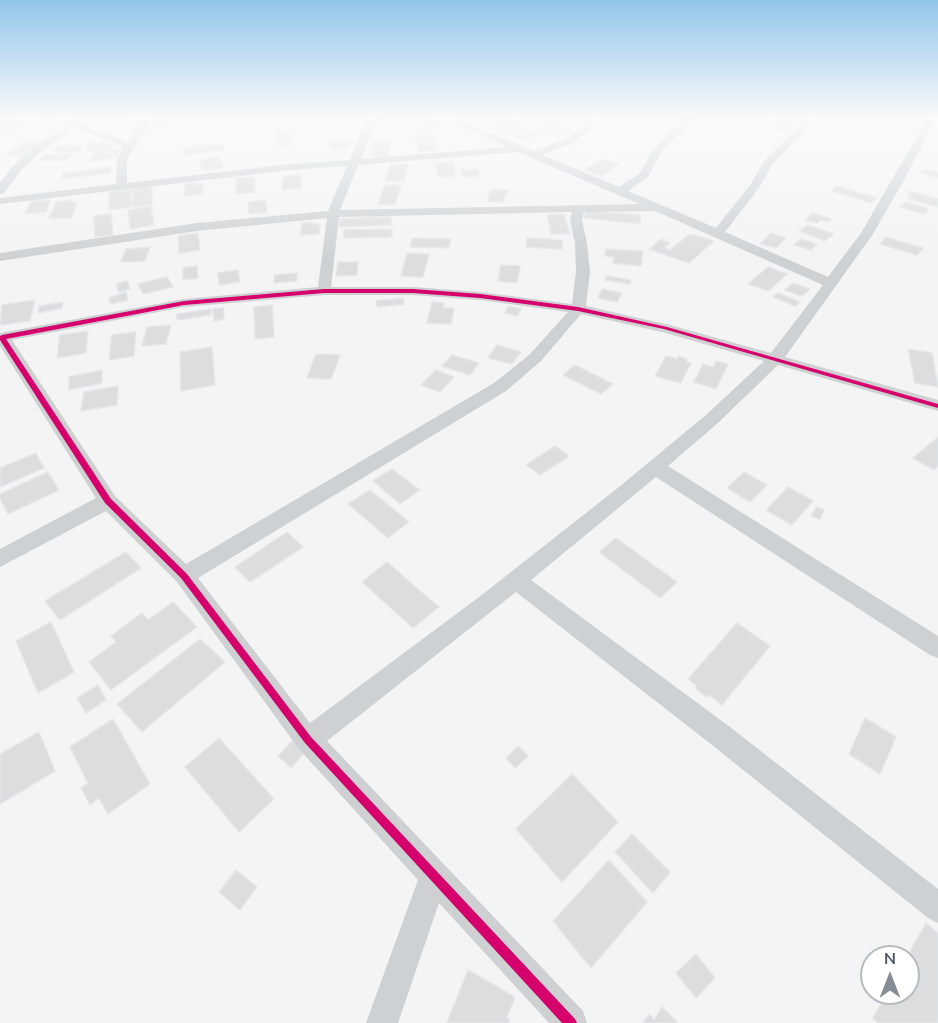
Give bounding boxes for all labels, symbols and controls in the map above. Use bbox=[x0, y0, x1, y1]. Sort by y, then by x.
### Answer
north arrow bbox=[860, 945, 920, 1005]
text: N bbox=[884, 948, 896, 970]

